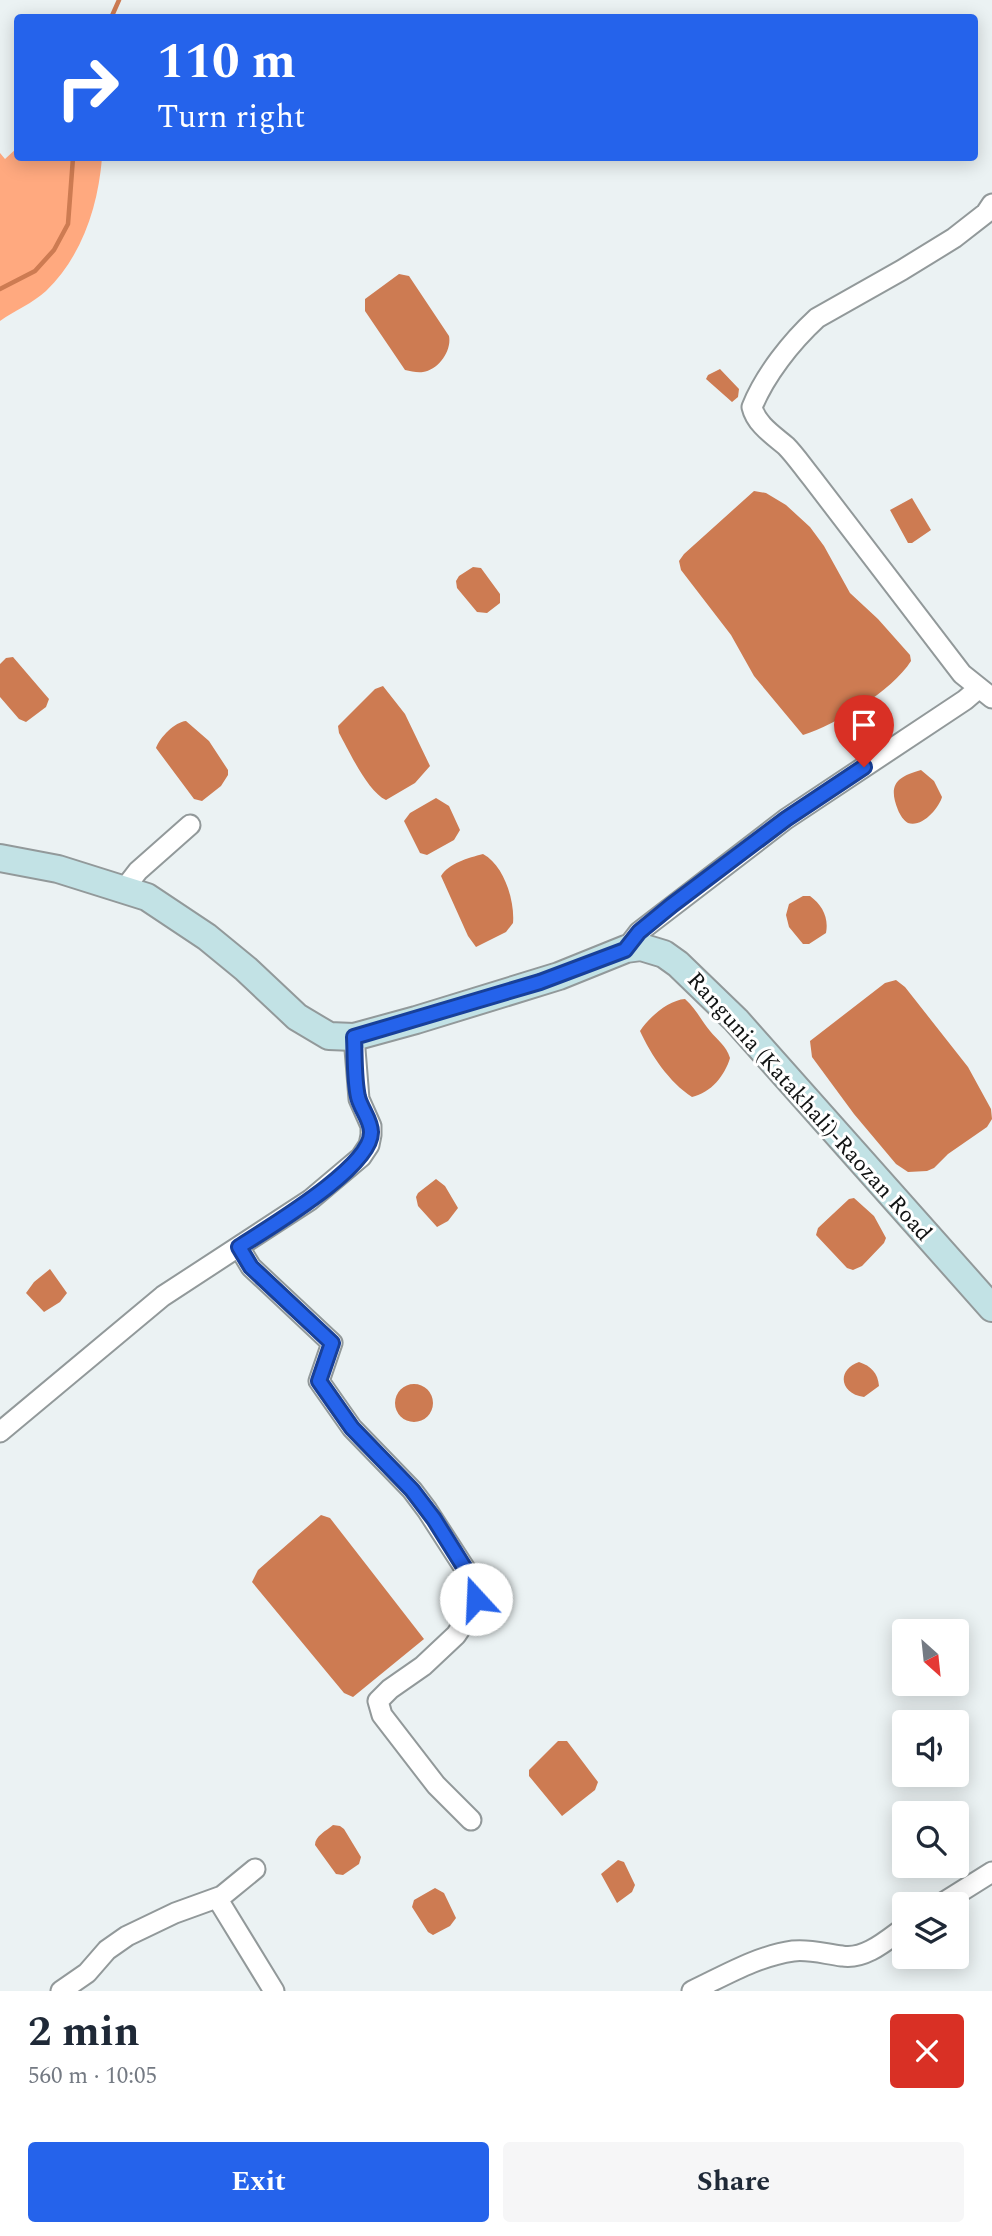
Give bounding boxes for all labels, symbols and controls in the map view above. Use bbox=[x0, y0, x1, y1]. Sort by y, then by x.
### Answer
text: 110 m bbox=[157, 25, 296, 100]
icon: right bbox=[42, 42, 133, 133]
text: Turn right bbox=[157, 93, 305, 142]
pin bbox=[834, 695, 894, 767]
icon: arrive bbox=[845, 706, 883, 744]
street label: Rangunia (Katakhali)-Raozan Road bbox=[678, 964, 940, 1250]
position arrow bbox=[439, 1562, 513, 1636]
north arrow bbox=[892, 1619, 970, 1696]
map controls bbox=[892, 1619, 969, 1969]
button: sound bbox=[892, 1710, 969, 1787]
button: search bbox=[892, 1801, 969, 1878]
button: layers bbox=[892, 1892, 969, 1969]
text: 2 min bbox=[28, 2001, 140, 2064]
button: close bbox=[890, 2014, 964, 2088]
text: 560 m · 10:05 bbox=[28, 2059, 157, 2094]
button: Exit bbox=[28, 2142, 489, 2222]
button: Share bbox=[503, 2142, 964, 2222]

